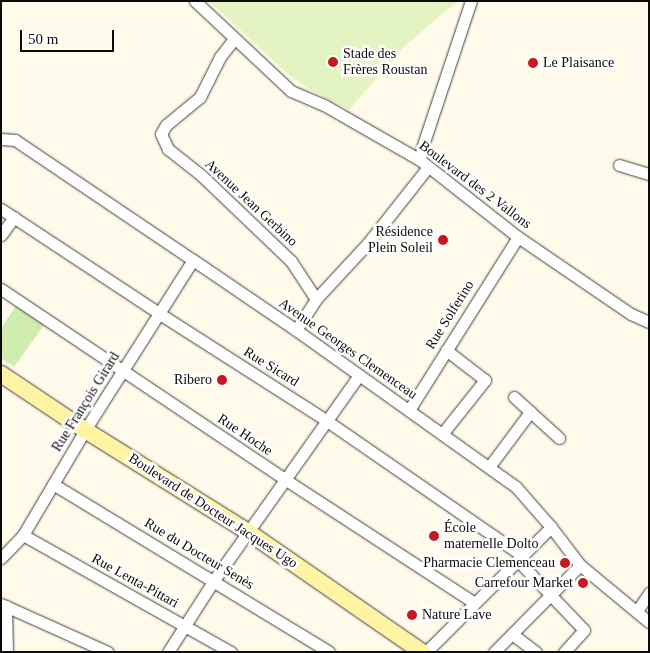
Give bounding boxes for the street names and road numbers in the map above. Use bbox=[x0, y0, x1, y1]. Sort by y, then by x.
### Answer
street label: Boulevard des 2 Vallons bbox=[415, 137, 535, 233]
street label: Avenue Jean Gerbino bbox=[201, 156, 301, 250]
street label: Rue Solferino bbox=[422, 277, 478, 353]
street label: Avenue Georges Clemenceau bbox=[276, 295, 420, 403]
street label: Rue Sicard bbox=[240, 343, 302, 391]
street label: Rue François Girard bbox=[49, 349, 123, 455]
street label: Rue Hoche bbox=[214, 411, 276, 459]
street label: Boulevard de Docteur Jacques Ugo bbox=[125, 450, 301, 572]
street label: Rue du Docteur Senès bbox=[141, 515, 257, 593]
street label: Rue Lenta-Pittari bbox=[89, 550, 181, 612]

